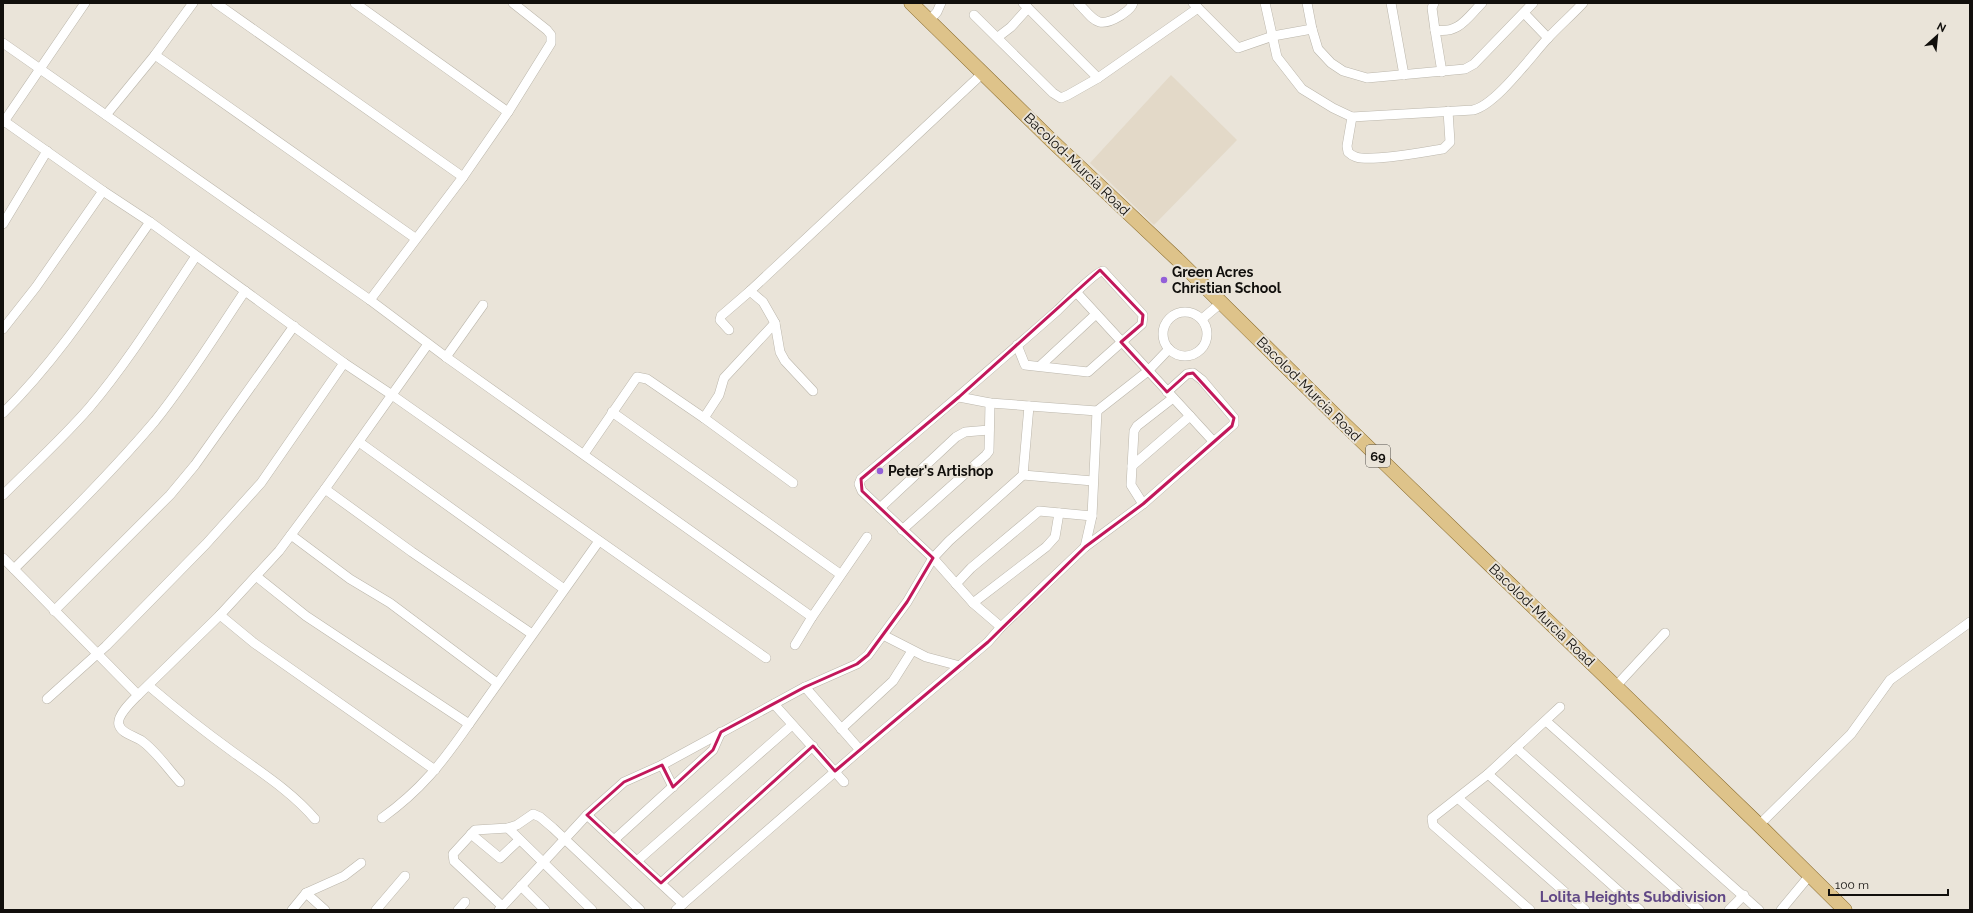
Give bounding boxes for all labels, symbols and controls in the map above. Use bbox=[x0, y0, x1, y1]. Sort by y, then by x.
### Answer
north arrow bbox=[1917, 16, 1957, 56]
text: N bbox=[1935, 20, 1948, 35]
street label: Bacolod-Murcia Road bbox=[1021, 109, 1133, 219]
place label: Green Acres Christian School bbox=[1172, 264, 1282, 296]
marker: Green Acres Christian School bbox=[1159, 275, 1169, 285]
street label: Bacolod-Murcia Road bbox=[1254, 334, 1364, 444]
road number: 69 bbox=[1366, 445, 1390, 467]
place label: Peter's Artishop bbox=[888, 463, 994, 479]
marker: Peter's Artishop bbox=[875, 466, 885, 476]
street label: Bacolod-Murcia Road bbox=[1486, 560, 1598, 670]
scale bar bbox=[1829, 871, 1948, 897]
text: 100 m bbox=[1835, 878, 1869, 892]
district label: Lolita Heights Subdivision bbox=[1540, 888, 1726, 906]

